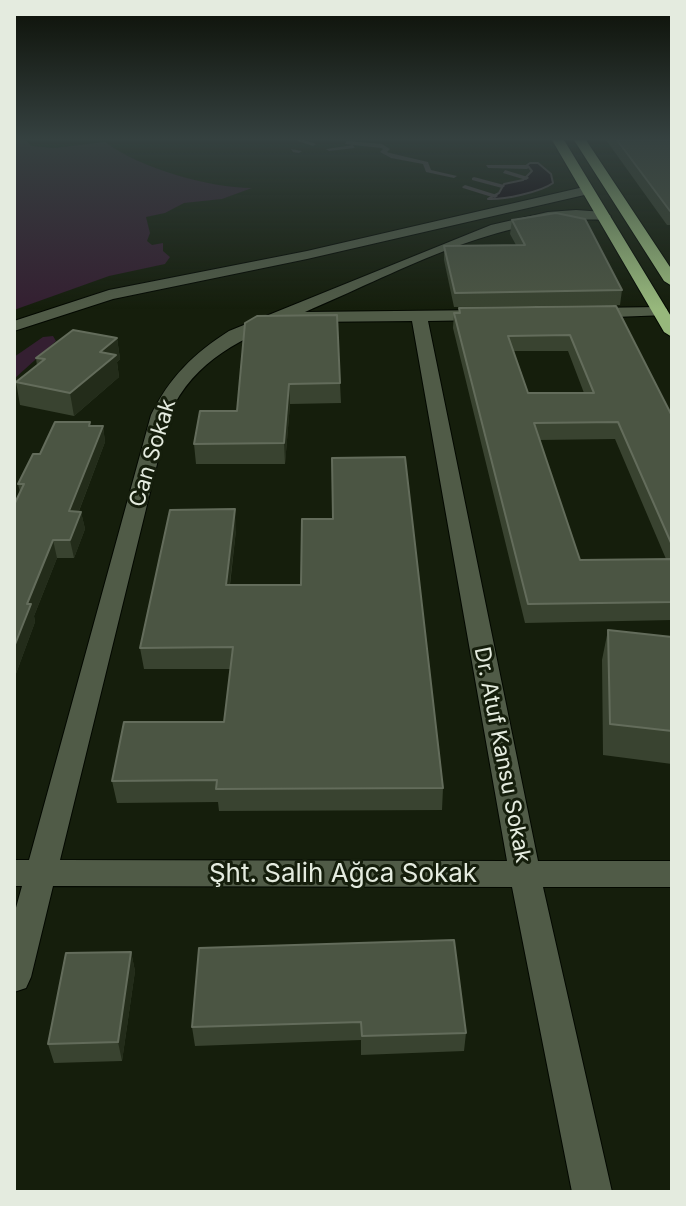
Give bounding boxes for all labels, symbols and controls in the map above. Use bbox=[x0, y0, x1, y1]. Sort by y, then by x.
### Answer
street label: Can Sokak bbox=[124, 396, 182, 510]
street label: Dr. Atuf Kansu Sokak bbox=[468, 645, 536, 865]
street label: Şht. Salih Ağca Sokak bbox=[209, 858, 477, 890]

